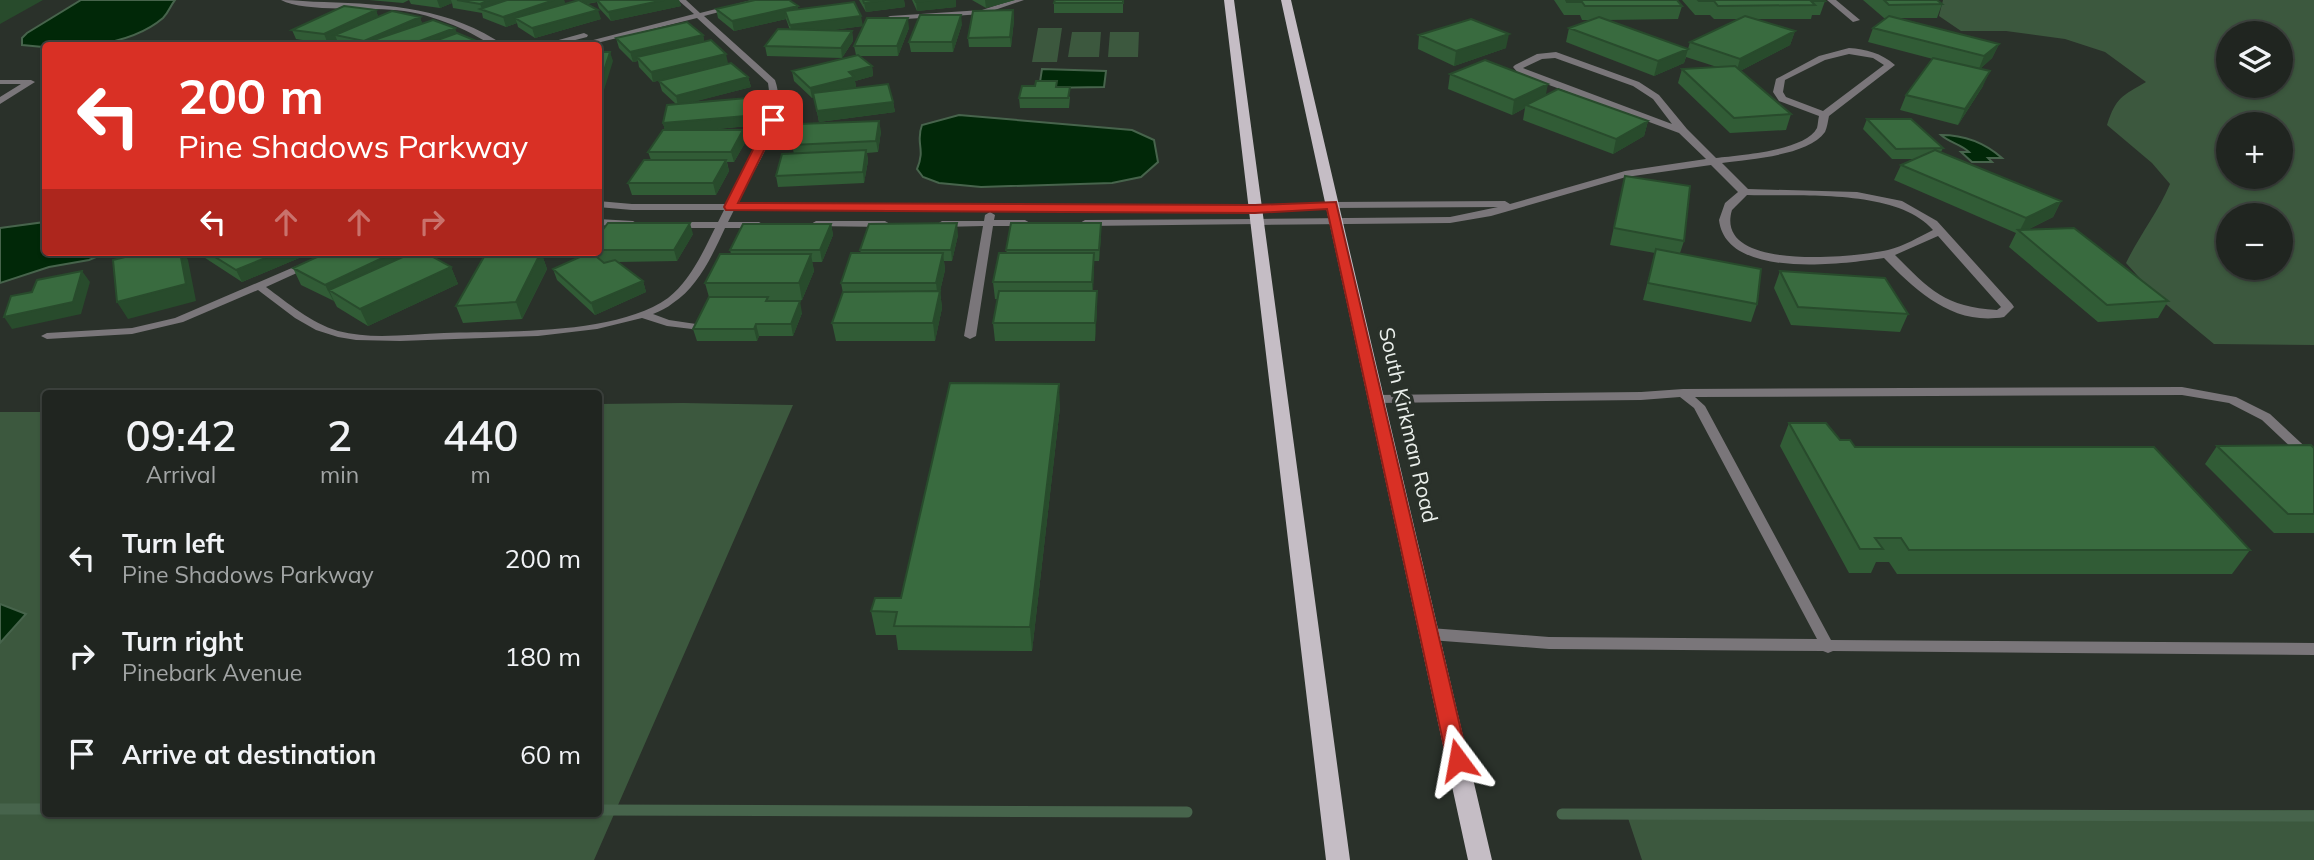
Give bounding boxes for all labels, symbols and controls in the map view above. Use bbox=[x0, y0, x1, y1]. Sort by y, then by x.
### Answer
map controls bbox=[2216, 21, 2293, 280]
button: layers bbox=[2216, 21, 2293, 98]
text: 200 m bbox=[178, 65, 324, 126]
icon: left bbox=[63, 70, 154, 161]
pin bbox=[743, 90, 803, 150]
icon: arrive bbox=[754, 101, 792, 139]
button: + bbox=[2216, 112, 2293, 189]
text: Pine Shadows Parkway bbox=[178, 126, 528, 166]
icon: left bbox=[194, 203, 232, 241]
icon: ahead bbox=[267, 203, 305, 241]
icon: ahead bbox=[340, 203, 378, 241]
icon: right bbox=[413, 203, 451, 241]
button: − bbox=[2216, 203, 2293, 280]
street label: South Kirkman Road bbox=[1374, 325, 1444, 525]
text: 09:42 bbox=[126, 409, 236, 462]
text: 2 bbox=[327, 409, 352, 462]
text: 440 bbox=[443, 409, 518, 462]
text: Arrival bbox=[146, 460, 216, 489]
text: min bbox=[320, 460, 359, 489]
text: m bbox=[470, 460, 491, 489]
text: Turn left bbox=[122, 527, 224, 560]
icon: left bbox=[63, 539, 101, 577]
text: 200 m bbox=[505, 542, 581, 575]
text: Pine Shadows Parkway bbox=[122, 560, 374, 589]
text: Turn right bbox=[122, 625, 243, 658]
icon: right bbox=[63, 637, 101, 675]
text: 180 m bbox=[505, 640, 581, 673]
text: Pinebark Avenue bbox=[122, 658, 302, 687]
position arrow bbox=[1421, 723, 1495, 797]
icon: arrive bbox=[63, 735, 101, 773]
text: Arrive at destination bbox=[122, 738, 377, 771]
text: 60 m bbox=[520, 738, 581, 771]

